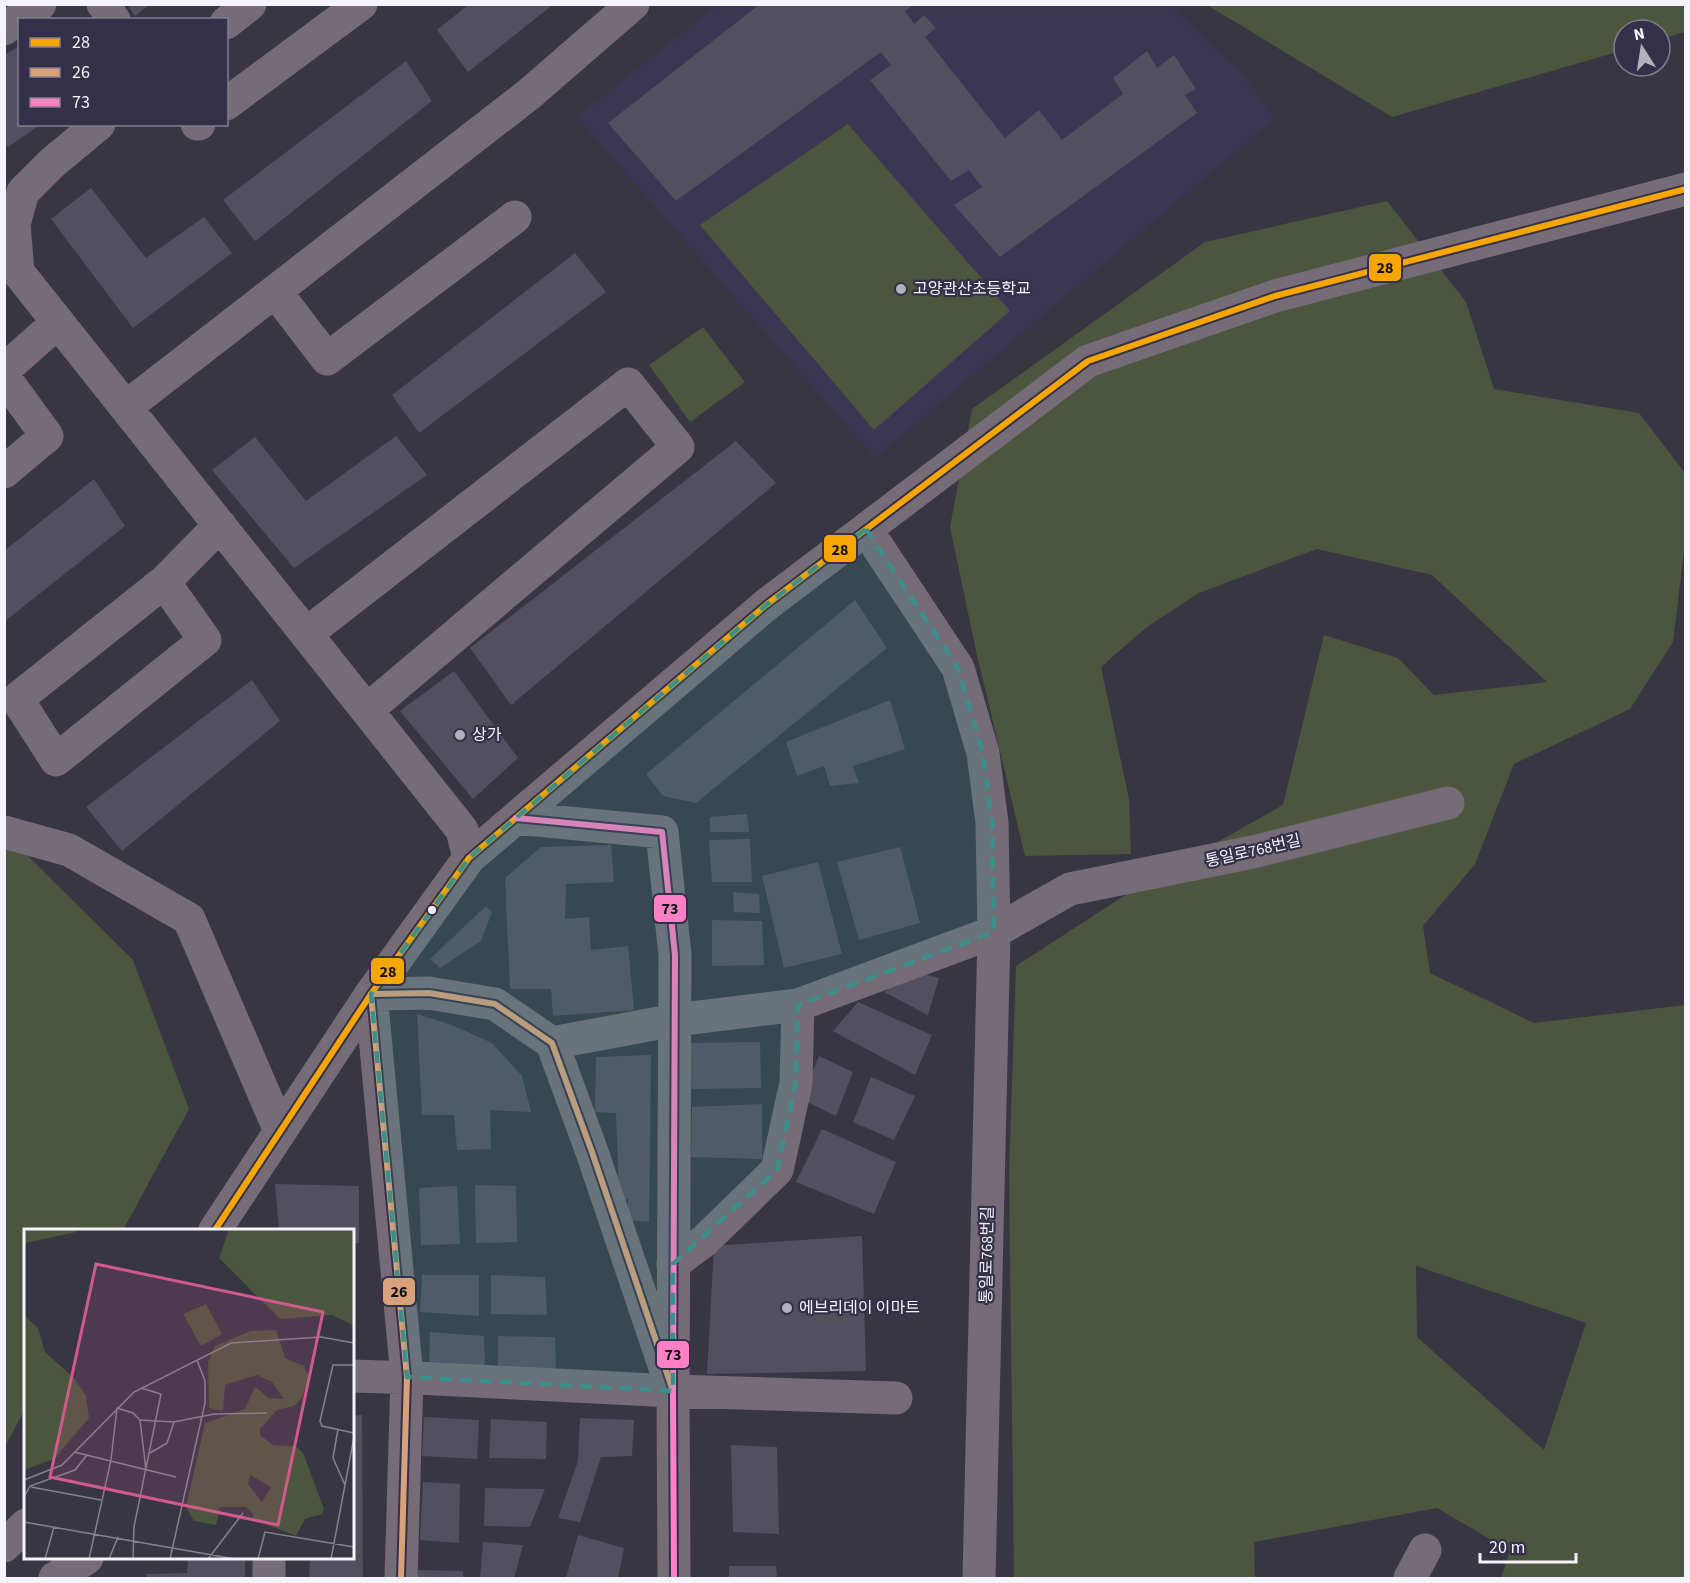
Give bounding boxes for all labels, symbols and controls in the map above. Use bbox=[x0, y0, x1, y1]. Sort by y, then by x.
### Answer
legend bbox=[18, 18, 228, 126]
north arrow bbox=[1612, 18, 1672, 78]
text: N bbox=[1632, 22, 1647, 46]
text: 28 bbox=[72, 30, 90, 55]
text: 26 bbox=[72, 60, 90, 85]
text: 73 bbox=[72, 90, 90, 115]
line badge: 28 bbox=[1368, 253, 1402, 282]
text: 28 bbox=[1377, 257, 1393, 279]
place label: 고양관산초등학교 bbox=[913, 278, 1031, 300]
marker: 고양관산초등학교 bbox=[894, 282, 908, 296]
line badge: 28 bbox=[823, 534, 857, 563]
text: 28 bbox=[832, 539, 848, 561]
place label: 상가 bbox=[472, 724, 502, 746]
marker: 상가 bbox=[453, 728, 467, 742]
street label: 통일로768번길 bbox=[1203, 829, 1303, 873]
line badge: 73 bbox=[653, 894, 687, 923]
text: 73 bbox=[662, 898, 678, 920]
unlabelled marker bbox=[426, 904, 438, 916]
line badge: 28 bbox=[370, 957, 405, 985]
text: 28 bbox=[380, 961, 396, 983]
street label: 통일로768번길 bbox=[975, 1206, 999, 1304]
inset map bbox=[24, 1229, 354, 1559]
line badge: 26 bbox=[382, 1277, 416, 1306]
text: 26 bbox=[391, 1281, 407, 1303]
place label: 에브리데이 이마트 bbox=[799, 1297, 920, 1319]
marker: 에브리데이 이마트 bbox=[780, 1301, 794, 1315]
line badge: 73 bbox=[656, 1340, 690, 1369]
text: 73 bbox=[665, 1344, 681, 1366]
scale bar bbox=[1480, 1526, 1576, 1564]
text: 20 m bbox=[1489, 1535, 1525, 1560]

